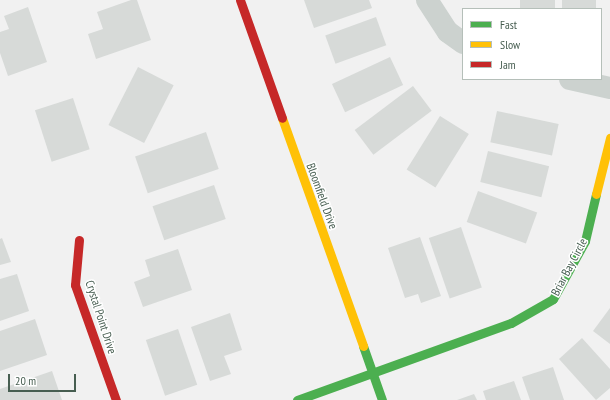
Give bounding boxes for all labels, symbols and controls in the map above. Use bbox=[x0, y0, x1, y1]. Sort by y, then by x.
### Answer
legend bbox=[462, 8, 602, 80]
text: Fast bbox=[500, 17, 517, 32]
text: Slow bbox=[500, 37, 520, 52]
text: Jam bbox=[500, 57, 516, 72]
street label: Bloomfield Drive bbox=[303, 161, 341, 231]
street label: Briar Bay Circle bbox=[548, 236, 590, 298]
street label: Crystal Point Drive bbox=[82, 278, 120, 356]
scale bar bbox=[10, 366, 78, 392]
text: 20 m bbox=[15, 373, 36, 388]

